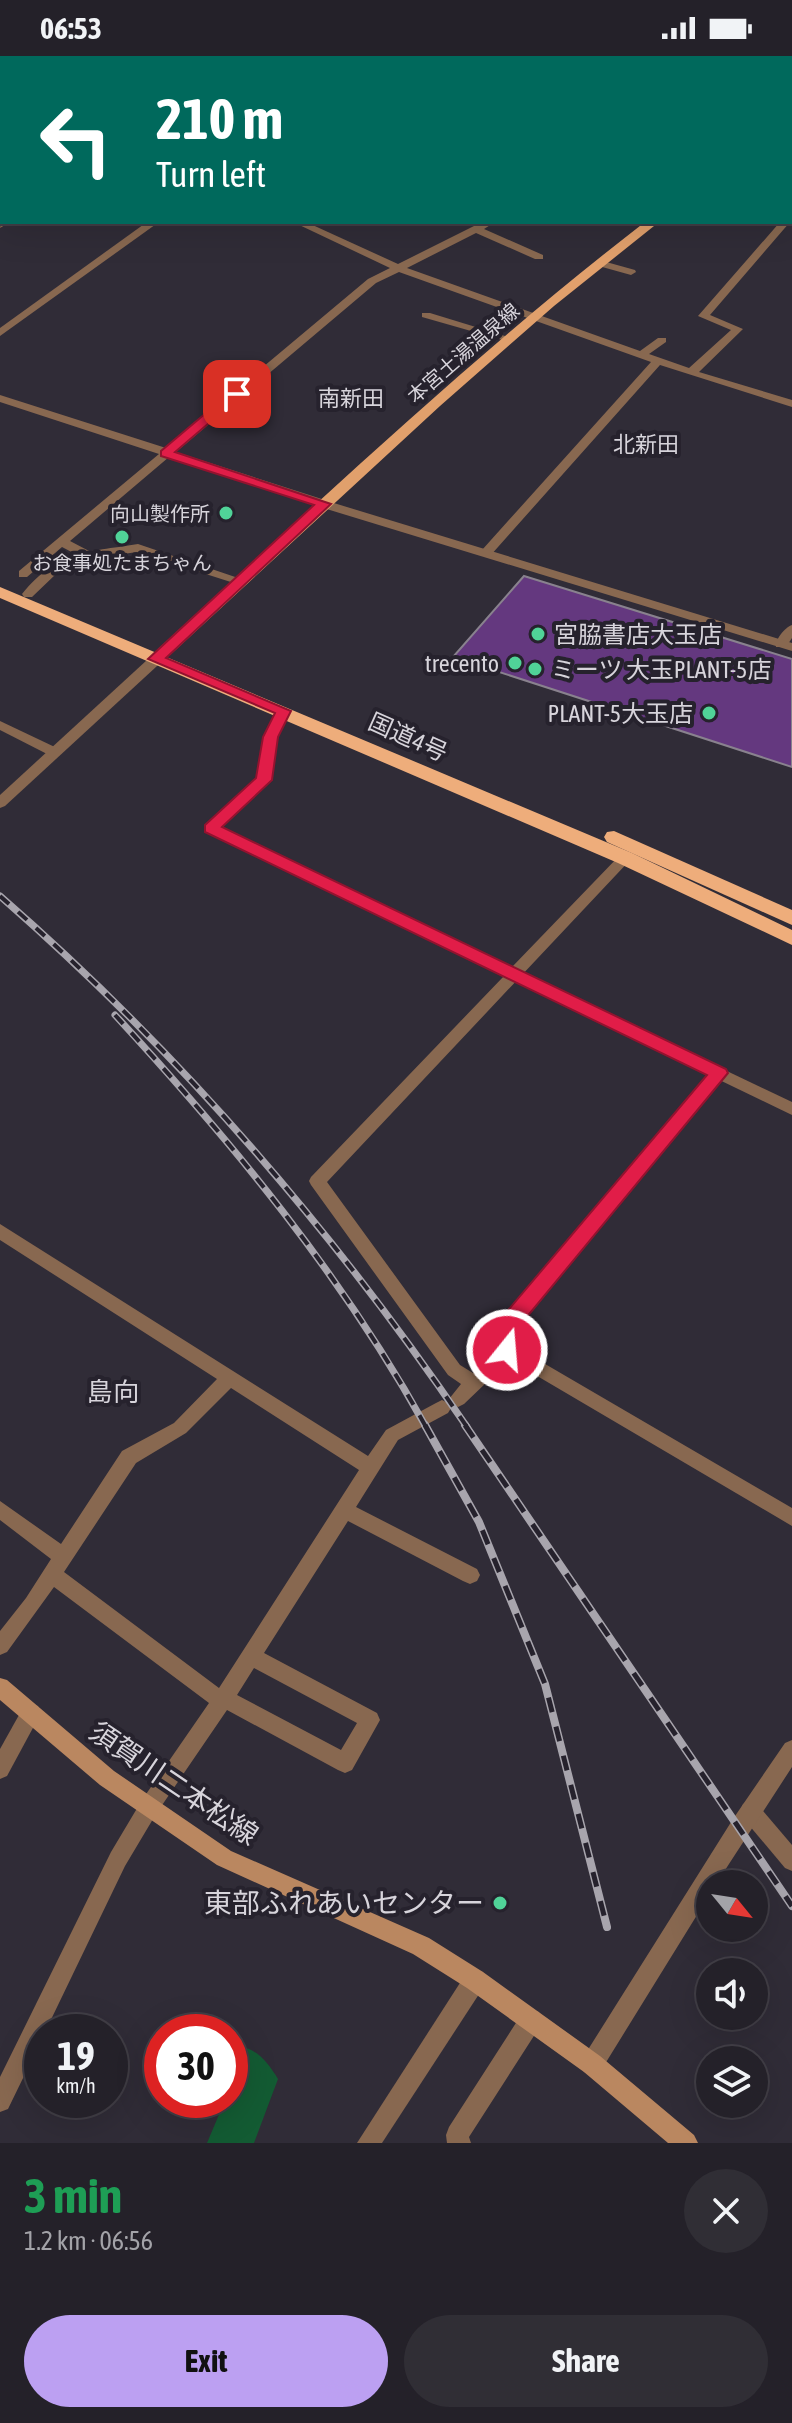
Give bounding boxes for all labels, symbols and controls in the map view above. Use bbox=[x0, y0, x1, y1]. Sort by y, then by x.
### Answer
text: 06:53 bbox=[40, 11, 102, 45]
text: 210 m bbox=[156, 87, 283, 151]
icon: left bbox=[24, 88, 128, 192]
text: Turn left bbox=[156, 153, 266, 195]
street label: 本宮土湯温泉線 bbox=[403, 298, 523, 408]
pin bbox=[203, 360, 271, 428]
icon: arrive bbox=[215, 372, 259, 416]
district label: 南新田 bbox=[318, 385, 384, 411]
district label: 北新田 bbox=[613, 431, 679, 457]
place label: 向山製作所 bbox=[110, 502, 210, 525]
marker: 向山製作所 bbox=[217, 504, 235, 522]
marker: お食事処たまちゃん bbox=[113, 528, 131, 546]
place label: お食事処たまちゃん bbox=[32, 551, 212, 574]
place label: 宮脇書店大玉店 bbox=[554, 621, 722, 648]
marker: 宮脇書店大玉店 bbox=[529, 625, 547, 643]
place label: trecento bbox=[425, 650, 499, 677]
marker: trecento bbox=[506, 654, 524, 672]
place label: ミーツ 大玉PLANT-5店 bbox=[551, 656, 771, 683]
marker: ミーツ 大玉PLANT-5店 bbox=[526, 660, 544, 678]
place label: PLANT-5大玉店 bbox=[547, 700, 693, 727]
marker: PLANT-5大玉店 bbox=[700, 704, 718, 722]
street label: 国道4号 bbox=[364, 708, 452, 766]
position arrow bbox=[465, 1308, 549, 1392]
district label: 島向 bbox=[87, 1377, 139, 1407]
street label: 須賀川二本松線 bbox=[84, 1715, 264, 1851]
north arrow bbox=[696, 1870, 768, 1942]
map controls bbox=[696, 1870, 768, 2118]
place label: 東部ふれあいセンター bbox=[204, 1887, 484, 1919]
marker: 東部ふれあいセンター bbox=[491, 1894, 509, 1912]
button: sound bbox=[696, 1958, 768, 2030]
speed limit sign: 30 bbox=[144, 2014, 248, 2118]
text: 19 bbox=[57, 2033, 95, 2078]
button: layers bbox=[696, 2046, 768, 2118]
text: km/h bbox=[56, 2074, 96, 2097]
text: 3 min bbox=[24, 2168, 122, 2223]
button: close bbox=[684, 2169, 768, 2253]
text: 1.2 km · 06:56 bbox=[24, 2226, 153, 2256]
button: Exit bbox=[24, 2315, 388, 2407]
button: Share bbox=[404, 2315, 768, 2407]

